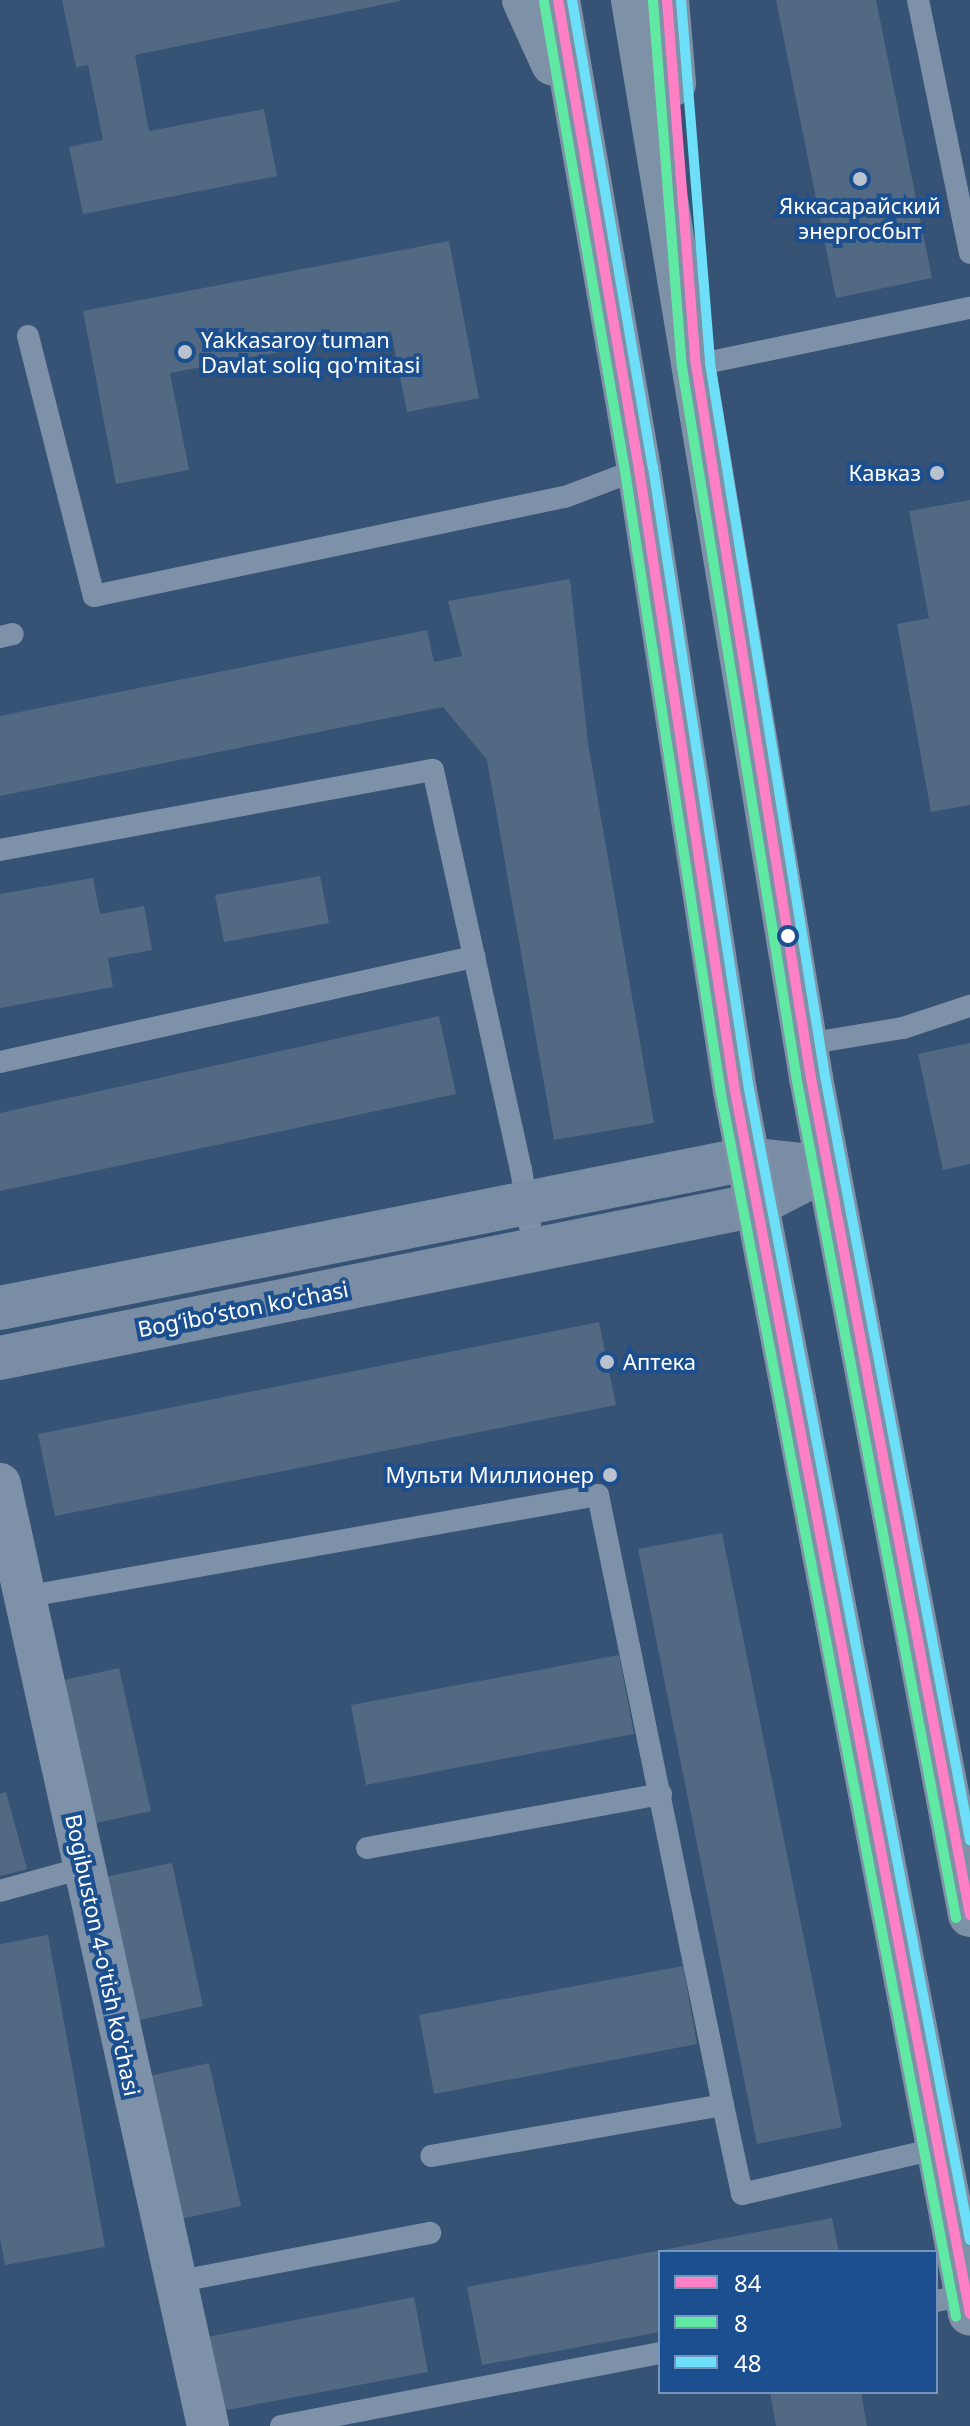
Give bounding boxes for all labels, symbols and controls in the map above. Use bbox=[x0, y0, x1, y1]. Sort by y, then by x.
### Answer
marker: Яккасарайский энергосбыт bbox=[851, 170, 869, 188]
place label: Яккасарайский энергосбыт bbox=[779, 192, 941, 244]
place label: Yakkasaroy tuman Davlat soliq qo'mitasi bbox=[201, 326, 420, 378]
marker: Yakkasaroy tuman Davlat soliq qo'mitasi bbox=[176, 343, 194, 361]
place label: Кавказ bbox=[849, 460, 921, 486]
marker: Кавказ bbox=[928, 464, 946, 482]
unlabelled marker bbox=[780, 928, 796, 944]
street label: Bogʻiboʻston koʻchasi bbox=[135, 1276, 351, 1342]
place label: Аптека bbox=[623, 1349, 696, 1375]
marker: Аптека bbox=[598, 1353, 616, 1371]
place label: Мульти Миллионер bbox=[386, 1462, 594, 1488]
marker: Мульти Миллионер bbox=[601, 1466, 619, 1484]
street label: Bogibuston 4-o'tish ko'chasi bbox=[60, 1812, 146, 2098]
legend bbox=[658, 2250, 938, 2394]
text: 84 bbox=[734, 2266, 761, 2299]
text: 8 bbox=[734, 2306, 748, 2339]
text: 48 bbox=[734, 2346, 761, 2379]

